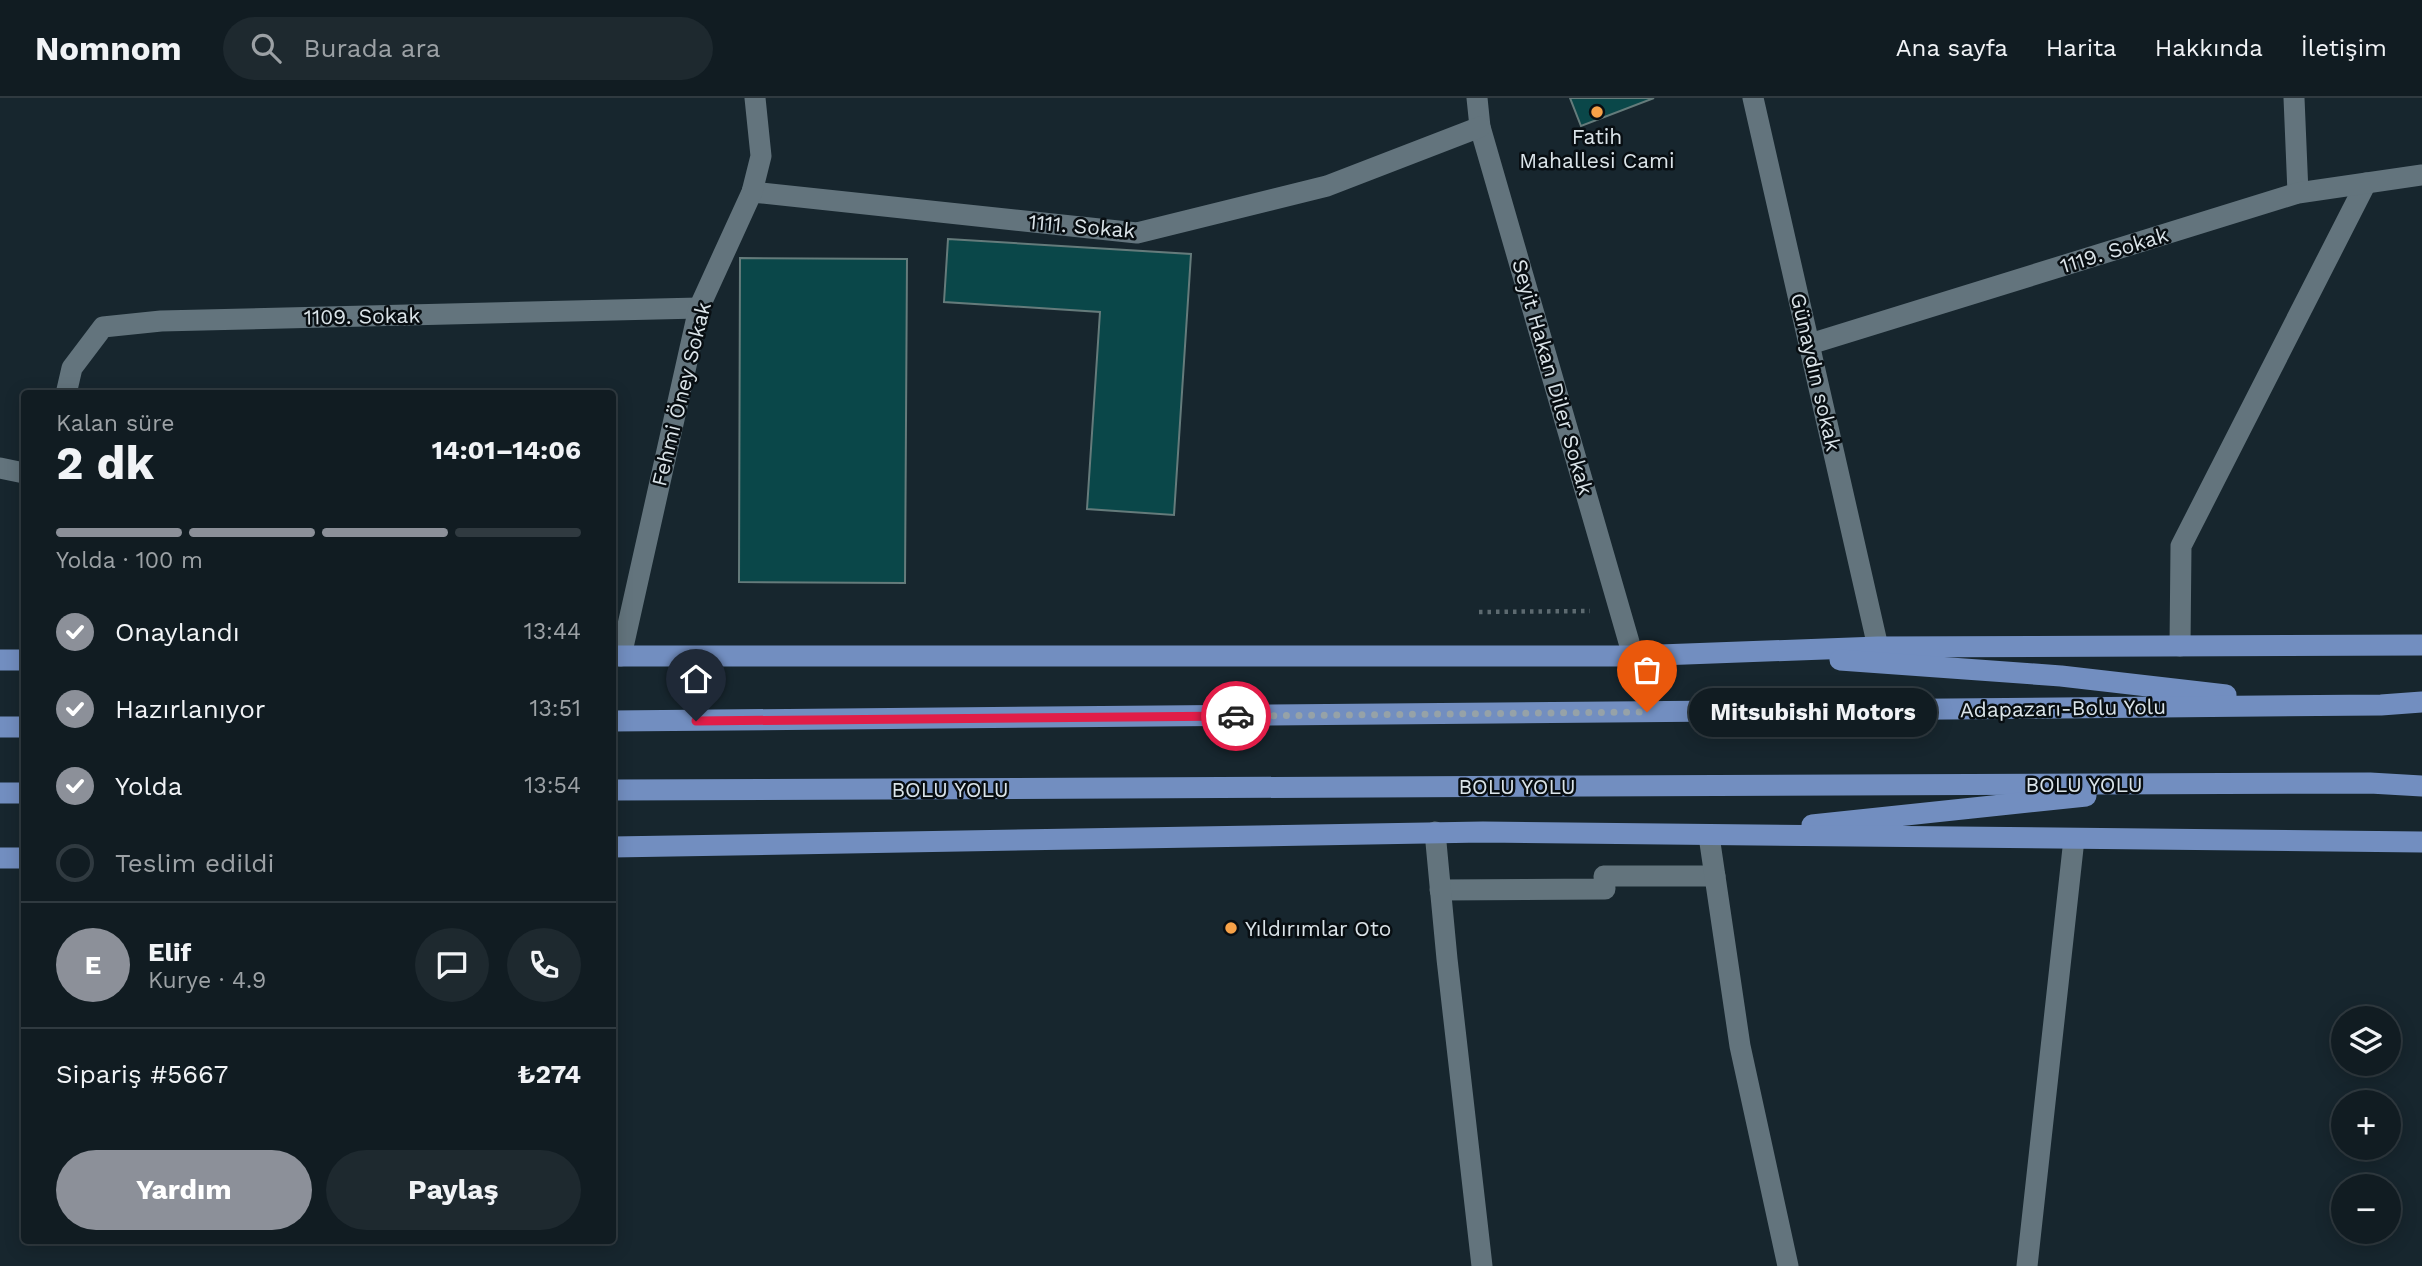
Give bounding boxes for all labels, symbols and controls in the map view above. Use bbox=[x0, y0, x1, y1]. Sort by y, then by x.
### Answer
search box bbox=[223, 17, 713, 80]
text: Nomnom bbox=[35, 29, 181, 68]
icon: search bbox=[247, 29, 285, 67]
text: Burada ara bbox=[303, 33, 440, 63]
text: Ana sayfa bbox=[1896, 34, 2008, 62]
text: Harita bbox=[2046, 34, 2117, 62]
text: Hakkında bbox=[2155, 34, 2263, 62]
text: İletişim bbox=[2301, 34, 2387, 62]
marker: Fatih Mahallesi Cami bbox=[1589, 104, 1605, 120]
place label: Fatih Mahallesi Cami bbox=[1519, 124, 1675, 173]
street label: 1111. Sokak bbox=[1028, 209, 1137, 243]
street label: 1119. Sokak bbox=[2057, 222, 2171, 278]
street label: Seyit Hakan Diler Sokak bbox=[1507, 256, 1599, 498]
street label: Günaydın sokak bbox=[1786, 291, 1846, 454]
street label: Fehmi Öney Sokak bbox=[646, 299, 716, 489]
street label: 1109. Sokak bbox=[304, 302, 421, 330]
text: Kalan süre bbox=[56, 410, 175, 437]
text: 14:01–14:06 bbox=[432, 435, 581, 465]
text: 2 dk bbox=[56, 436, 154, 490]
text: Yolda · 100 m bbox=[56, 547, 203, 574]
icon: check bbox=[56, 613, 94, 651]
text: Onaylandı bbox=[115, 617, 240, 647]
text: 13:44 bbox=[524, 618, 581, 645]
pin bbox=[1617, 640, 1677, 712]
pin bbox=[666, 649, 726, 721]
icon: bag bbox=[1628, 651, 1666, 689]
icon: home bbox=[677, 660, 715, 698]
courier bbox=[1201, 681, 1271, 751]
callout: Mitsubishi Motors bbox=[1689, 688, 1938, 736]
icon: check bbox=[56, 690, 94, 728]
text: Hazırlanıyor bbox=[115, 694, 265, 724]
street label: Adapazarı-Bolu Yolu bbox=[1960, 694, 2166, 722]
text: 13:51 bbox=[529, 695, 581, 722]
icon: car bbox=[1217, 697, 1255, 735]
text: Mitsubishi Motors bbox=[1710, 699, 1916, 726]
icon: check bbox=[56, 767, 94, 805]
text: Yolda bbox=[115, 771, 183, 801]
text: 13:54 bbox=[524, 772, 581, 799]
street label: BOLU YOLU bbox=[2025, 772, 2143, 797]
street label: BOLU YOLU bbox=[1458, 774, 1576, 799]
street label: BOLU YOLU bbox=[891, 777, 1009, 802]
text: Teslim edildi bbox=[115, 848, 274, 878]
place label: Yıldırımlar Oto bbox=[1245, 916, 1391, 941]
marker: Yıldırımlar Oto bbox=[1223, 920, 1239, 936]
button: chat bbox=[415, 928, 489, 1002]
button: phone bbox=[507, 928, 581, 1002]
text: Elif bbox=[148, 937, 191, 967]
text: E bbox=[85, 950, 101, 980]
text: Kurye · 4.9 bbox=[148, 967, 266, 994]
map controls bbox=[2331, 1006, 2401, 1244]
button: layers bbox=[2331, 1006, 2401, 1076]
text: Sipariş #5667 bbox=[56, 1059, 228, 1089]
text: ₺274 bbox=[517, 1059, 581, 1089]
button: + bbox=[2331, 1090, 2401, 1160]
button: Yardım bbox=[56, 1150, 312, 1230]
button: Paylaş bbox=[326, 1150, 581, 1230]
button: − bbox=[2331, 1174, 2401, 1244]

